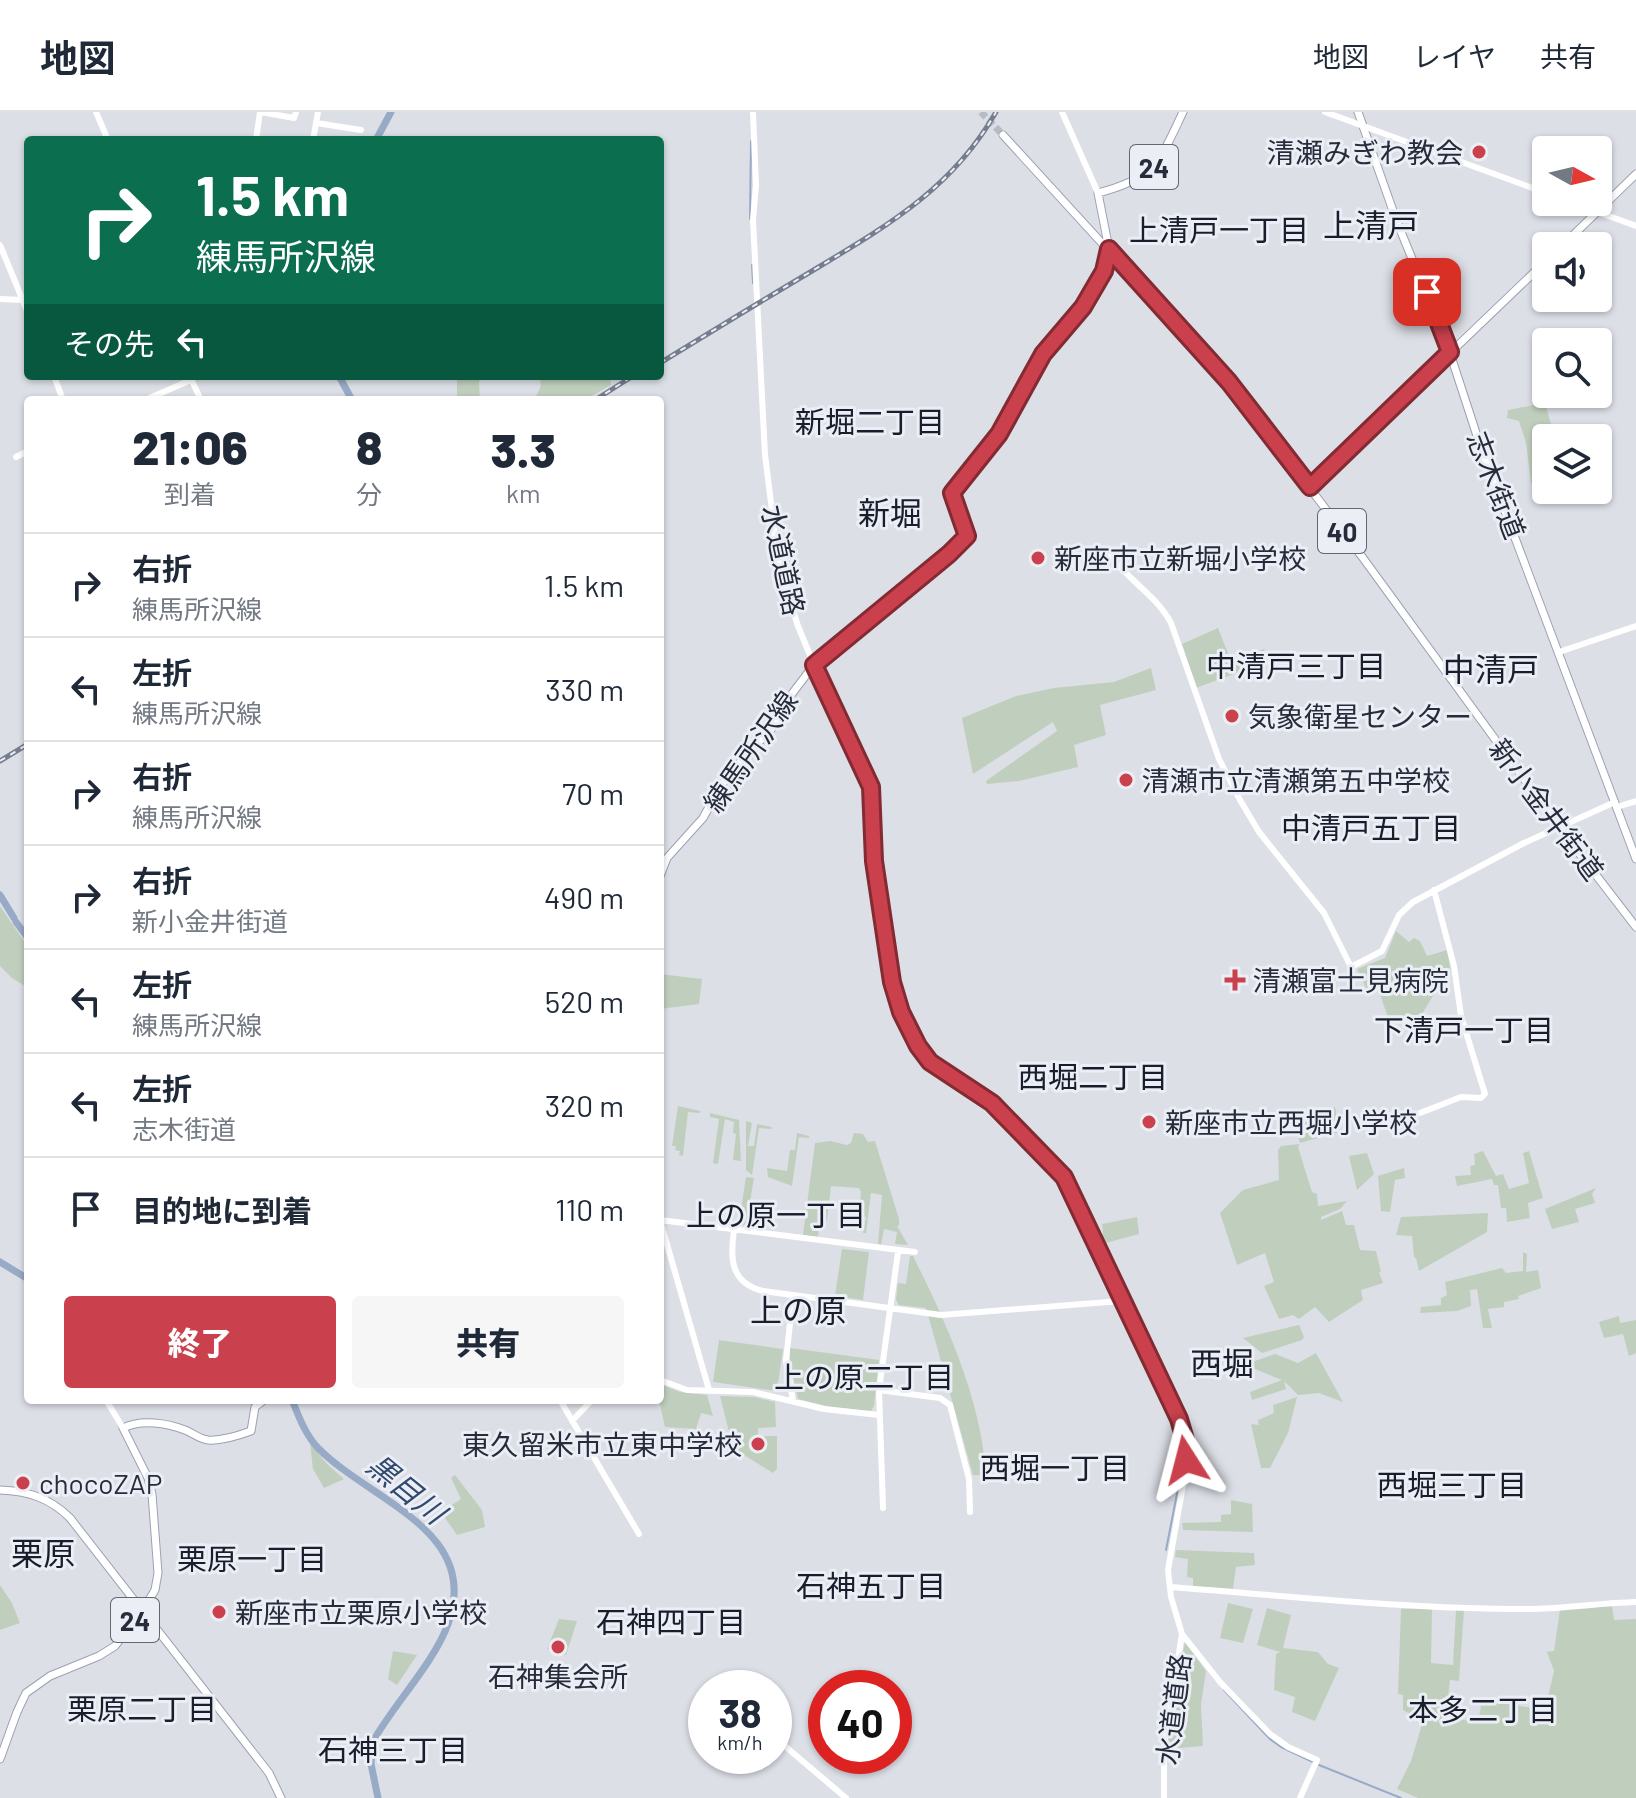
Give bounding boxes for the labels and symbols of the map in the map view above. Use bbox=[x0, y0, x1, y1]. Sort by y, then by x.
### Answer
place label: 清瀬みぎわ教会 bbox=[1267, 135, 1463, 169]
north arrow bbox=[1532, 136, 1612, 216]
marker: 清瀬みぎわ教会 bbox=[1470, 143, 1488, 161]
road number: 24 bbox=[1130, 145, 1178, 189]
district label: 上清戸 bbox=[1323, 205, 1419, 243]
district label: 上清戸一丁目 bbox=[1129, 211, 1309, 247]
pin bbox=[1393, 258, 1461, 326]
district label: 新堀二丁目 bbox=[795, 403, 945, 439]
street label: 志木街道 bbox=[1461, 427, 1533, 543]
district label: 新堀 bbox=[858, 493, 922, 531]
street label: 水道道路 bbox=[756, 502, 812, 618]
road number: 40 bbox=[1318, 509, 1366, 553]
place label: 新座市立新堀小学校 bbox=[1054, 541, 1306, 575]
marker: 新座市立新堀小学校 bbox=[1029, 549, 1047, 567]
district label: 中清戸三丁目 bbox=[1206, 647, 1386, 683]
district label: 中清戸 bbox=[1443, 649, 1539, 687]
street label: 練馬所沢線 bbox=[696, 684, 804, 818]
place label: 気象衛星センター bbox=[1248, 699, 1472, 733]
marker: 気象衛星センター bbox=[1223, 707, 1241, 725]
street label: 新小金井街道 bbox=[1483, 732, 1611, 886]
place label: 清瀬市立清瀬第五中学校 bbox=[1142, 763, 1450, 797]
marker: 清瀬市立清瀬第五中学校 bbox=[1117, 771, 1135, 789]
district label: 中清戸五丁目 bbox=[1281, 809, 1461, 845]
place label: 清瀬富士見病院 bbox=[1253, 963, 1449, 997]
marker: 清瀬富士見病院 bbox=[1224, 969, 1246, 991]
district label: 下清戸一丁目 bbox=[1374, 1011, 1554, 1047]
district label: 西堀二丁目 bbox=[1018, 1058, 1168, 1094]
place label: 新座市立西堀小学校 bbox=[1165, 1105, 1417, 1139]
marker: 新座市立西堀小学校 bbox=[1140, 1113, 1158, 1131]
district label: 上の原一丁目 bbox=[686, 1196, 866, 1232]
district label: 上の原 bbox=[750, 1290, 846, 1328]
district label: 西堀 bbox=[1190, 1343, 1254, 1381]
district label: 上の原二丁目 bbox=[774, 1358, 954, 1394]
position arrow bbox=[1144, 1418, 1228, 1502]
place label: 東久留米市立東中学校 bbox=[462, 1427, 742, 1461]
marker: 東久留米市立東中学校 bbox=[749, 1435, 767, 1453]
water label: 黒目川 bbox=[361, 1446, 456, 1532]
district label: 西堀一丁目 bbox=[980, 1449, 1130, 1485]
place label: chocoZAP bbox=[39, 1466, 162, 1500]
district label: 西堀三丁目 bbox=[1377, 1466, 1527, 1502]
marker: chocoZAP bbox=[14, 1474, 32, 1492]
district label: 栗原 bbox=[11, 1533, 75, 1571]
district label: 栗原一丁目 bbox=[177, 1540, 327, 1576]
district label: 石神五丁目 bbox=[796, 1567, 946, 1603]
place label: 新座市立栗原小学校 bbox=[235, 1595, 487, 1629]
road number: 24 bbox=[111, 1598, 159, 1642]
marker: 新座市立栗原小学校 bbox=[210, 1603, 228, 1621]
district label: 石神四丁目 bbox=[596, 1603, 746, 1639]
marker: 石神集会所 bbox=[549, 1638, 567, 1656]
street label: 水道道路 bbox=[1149, 1651, 1197, 1767]
place label: 石神集会所 bbox=[488, 1659, 628, 1693]
speed limit sign: 40 bbox=[808, 1670, 912, 1774]
district label: 栗原二丁目 bbox=[67, 1690, 217, 1726]
district label: 本多二丁目 bbox=[1408, 1691, 1558, 1727]
district label: 石神三丁目 bbox=[318, 1731, 468, 1767]

